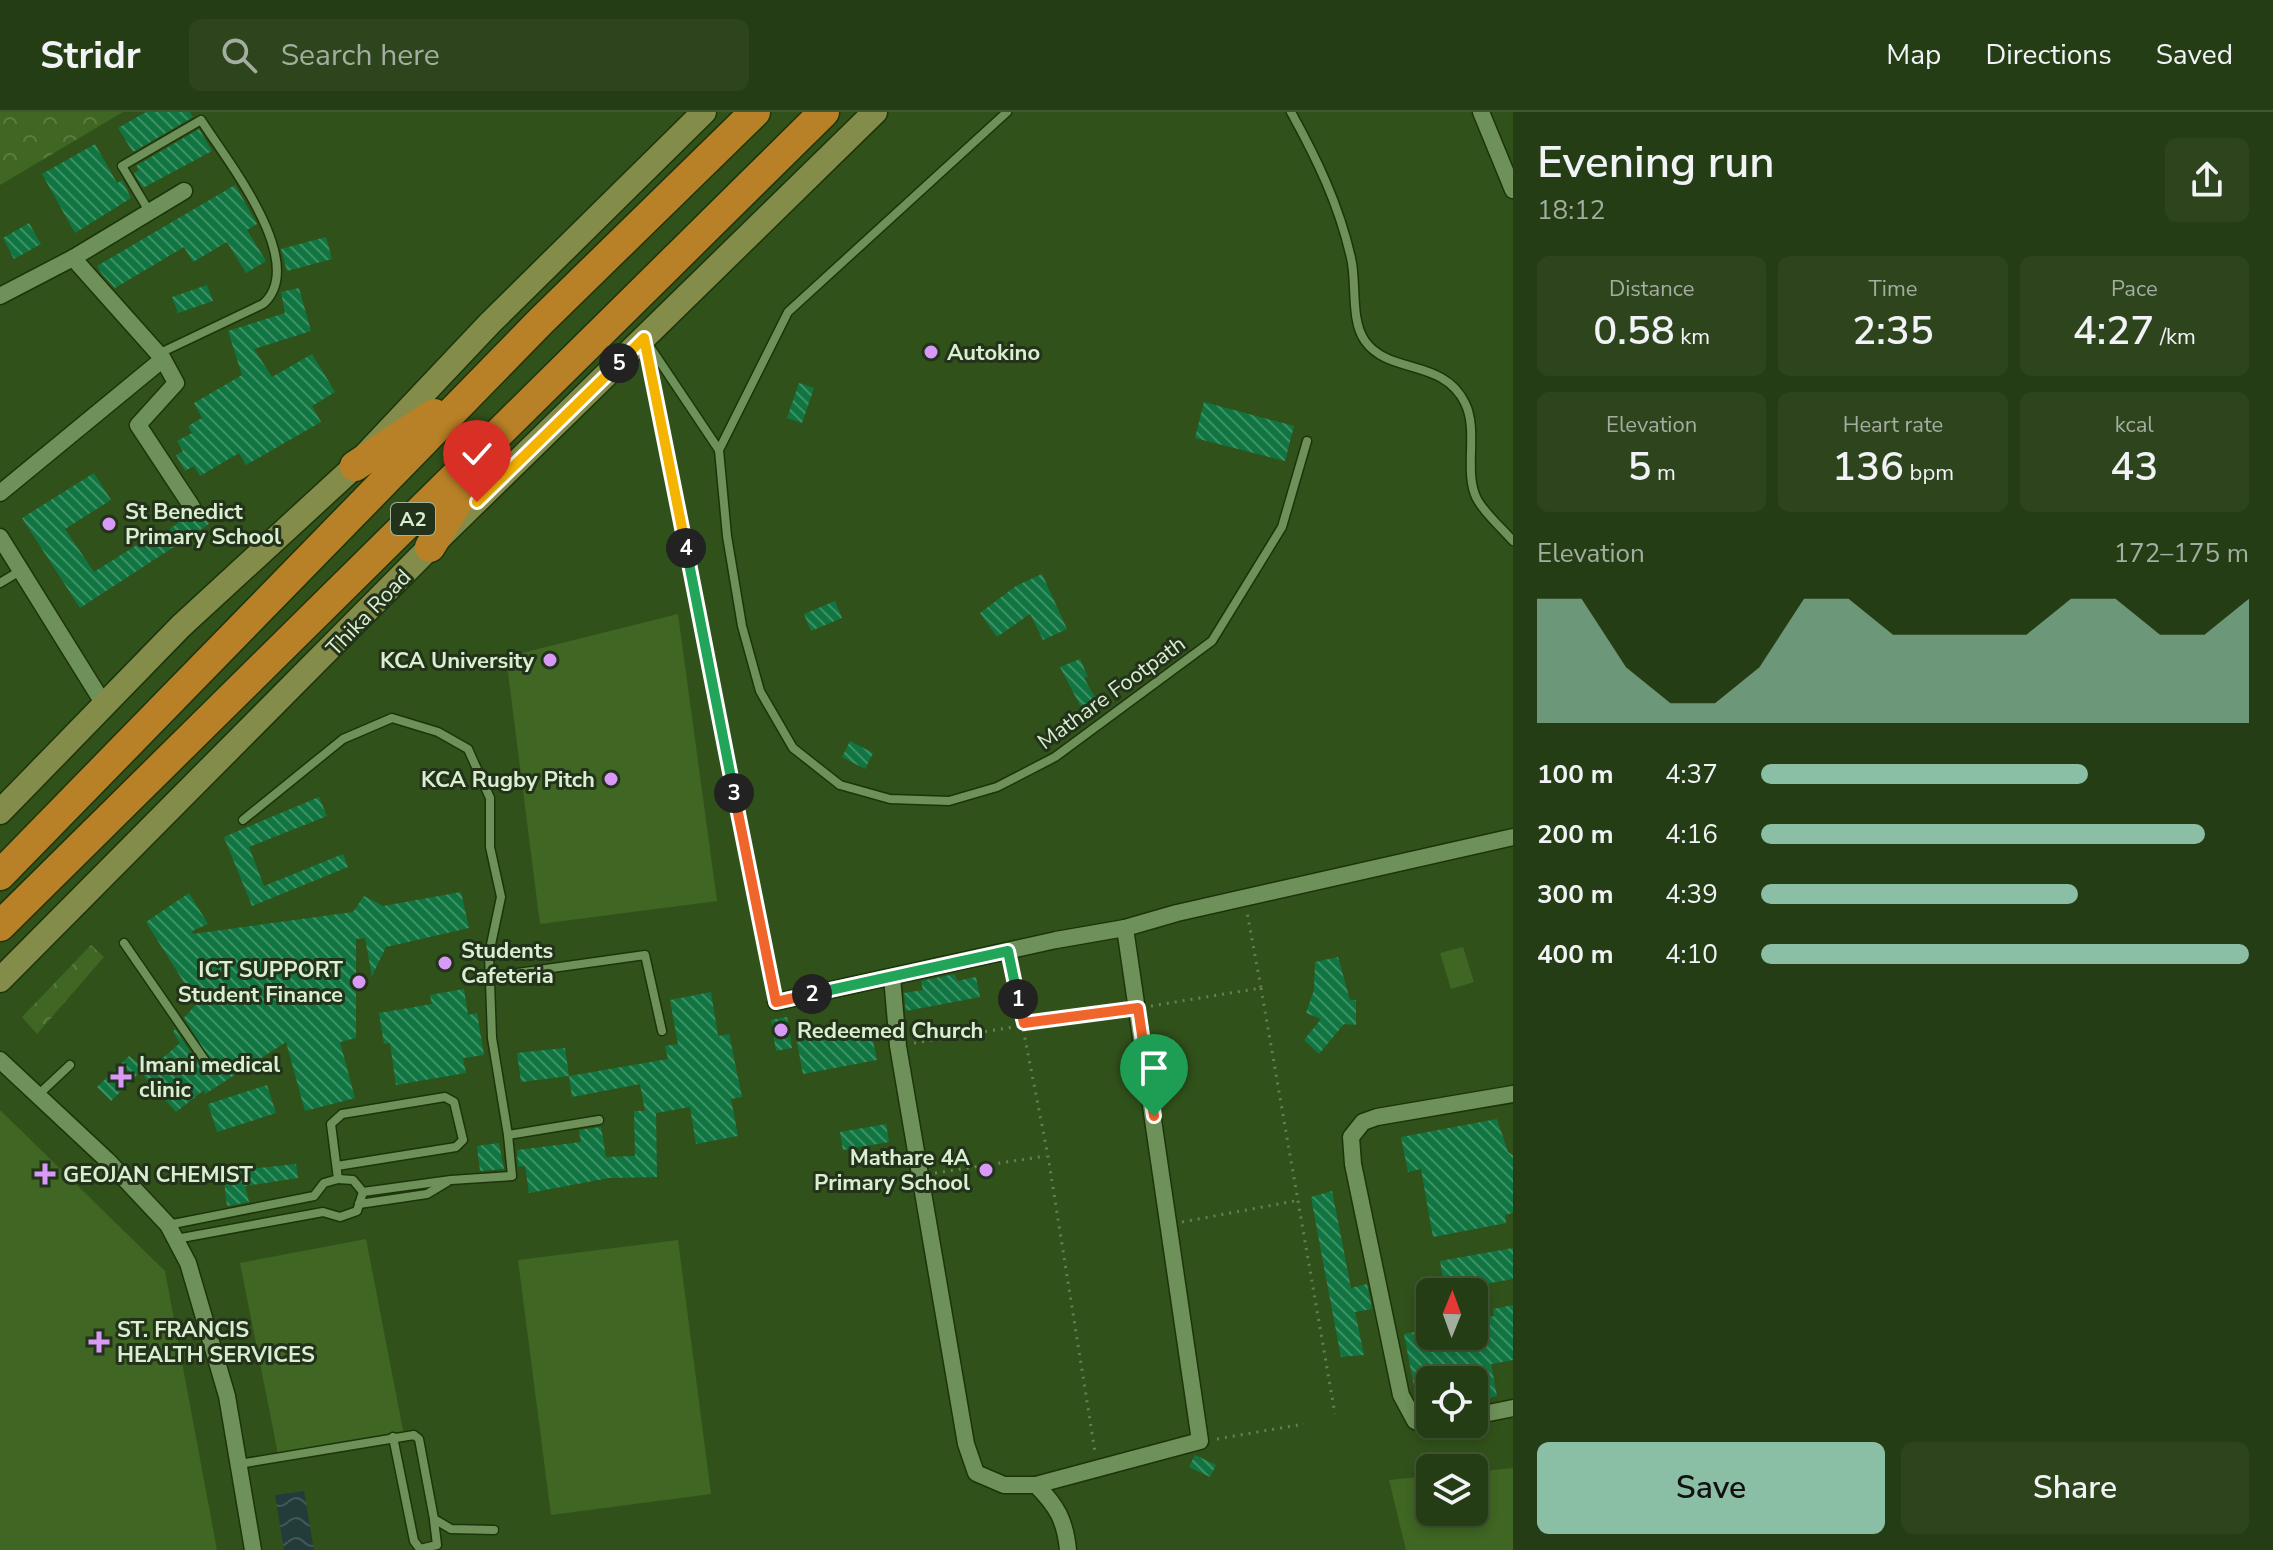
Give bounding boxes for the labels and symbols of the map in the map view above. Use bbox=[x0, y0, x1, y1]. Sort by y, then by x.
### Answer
place label: Autokino bbox=[947, 338, 1040, 368]
pin: 5 bbox=[599, 343, 639, 383]
marker: Autokino bbox=[922, 343, 940, 361]
pin bbox=[443, 420, 511, 502]
place label: St Benedict Primary School bbox=[125, 497, 281, 552]
road number: A2 bbox=[391, 503, 435, 535]
marker: St Benedict Primary School bbox=[100, 515, 118, 533]
pin: 4 bbox=[666, 528, 706, 568]
street label: Thika Road bbox=[320, 563, 418, 663]
street label: Mathare Footpath bbox=[1032, 629, 1192, 757]
place label: KCA University bbox=[380, 646, 534, 676]
marker: KCA University bbox=[541, 651, 559, 669]
place label: KCA Rugby Pitch bbox=[421, 765, 595, 795]
marker: KCA Rugby Pitch bbox=[602, 770, 620, 788]
pin: 3 bbox=[714, 773, 754, 813]
place label: Students Cafeteria bbox=[461, 936, 554, 991]
marker: Students Cafeteria bbox=[436, 954, 454, 972]
place label: ICT SUPPORT Student Finance bbox=[178, 955, 343, 1010]
marker: ICT SUPPORT Student Finance bbox=[350, 973, 368, 991]
pin: 2 bbox=[792, 974, 832, 1014]
pin: 1 bbox=[998, 979, 1038, 1019]
place label: Redeemed Church bbox=[797, 1016, 983, 1046]
marker: Redeemed Church bbox=[772, 1021, 790, 1039]
pin bbox=[1120, 1034, 1188, 1116]
place label: Imani medical clinic bbox=[139, 1050, 280, 1105]
marker: Imani medical clinic bbox=[110, 1066, 132, 1088]
place label: Mathare 4A Primary School bbox=[814, 1143, 971, 1198]
place label: GEOJAN CHEMIST bbox=[63, 1160, 253, 1190]
marker: Mathare 4A Primary School bbox=[977, 1161, 995, 1179]
marker: GEOJAN CHEMIST bbox=[34, 1163, 56, 1185]
north arrow bbox=[1416, 1278, 1488, 1350]
place label: ST. FRANCIS HEALTH SERVICES bbox=[117, 1315, 315, 1370]
marker: ST. FRANCIS HEALTH SERVICES bbox=[88, 1331, 110, 1353]

